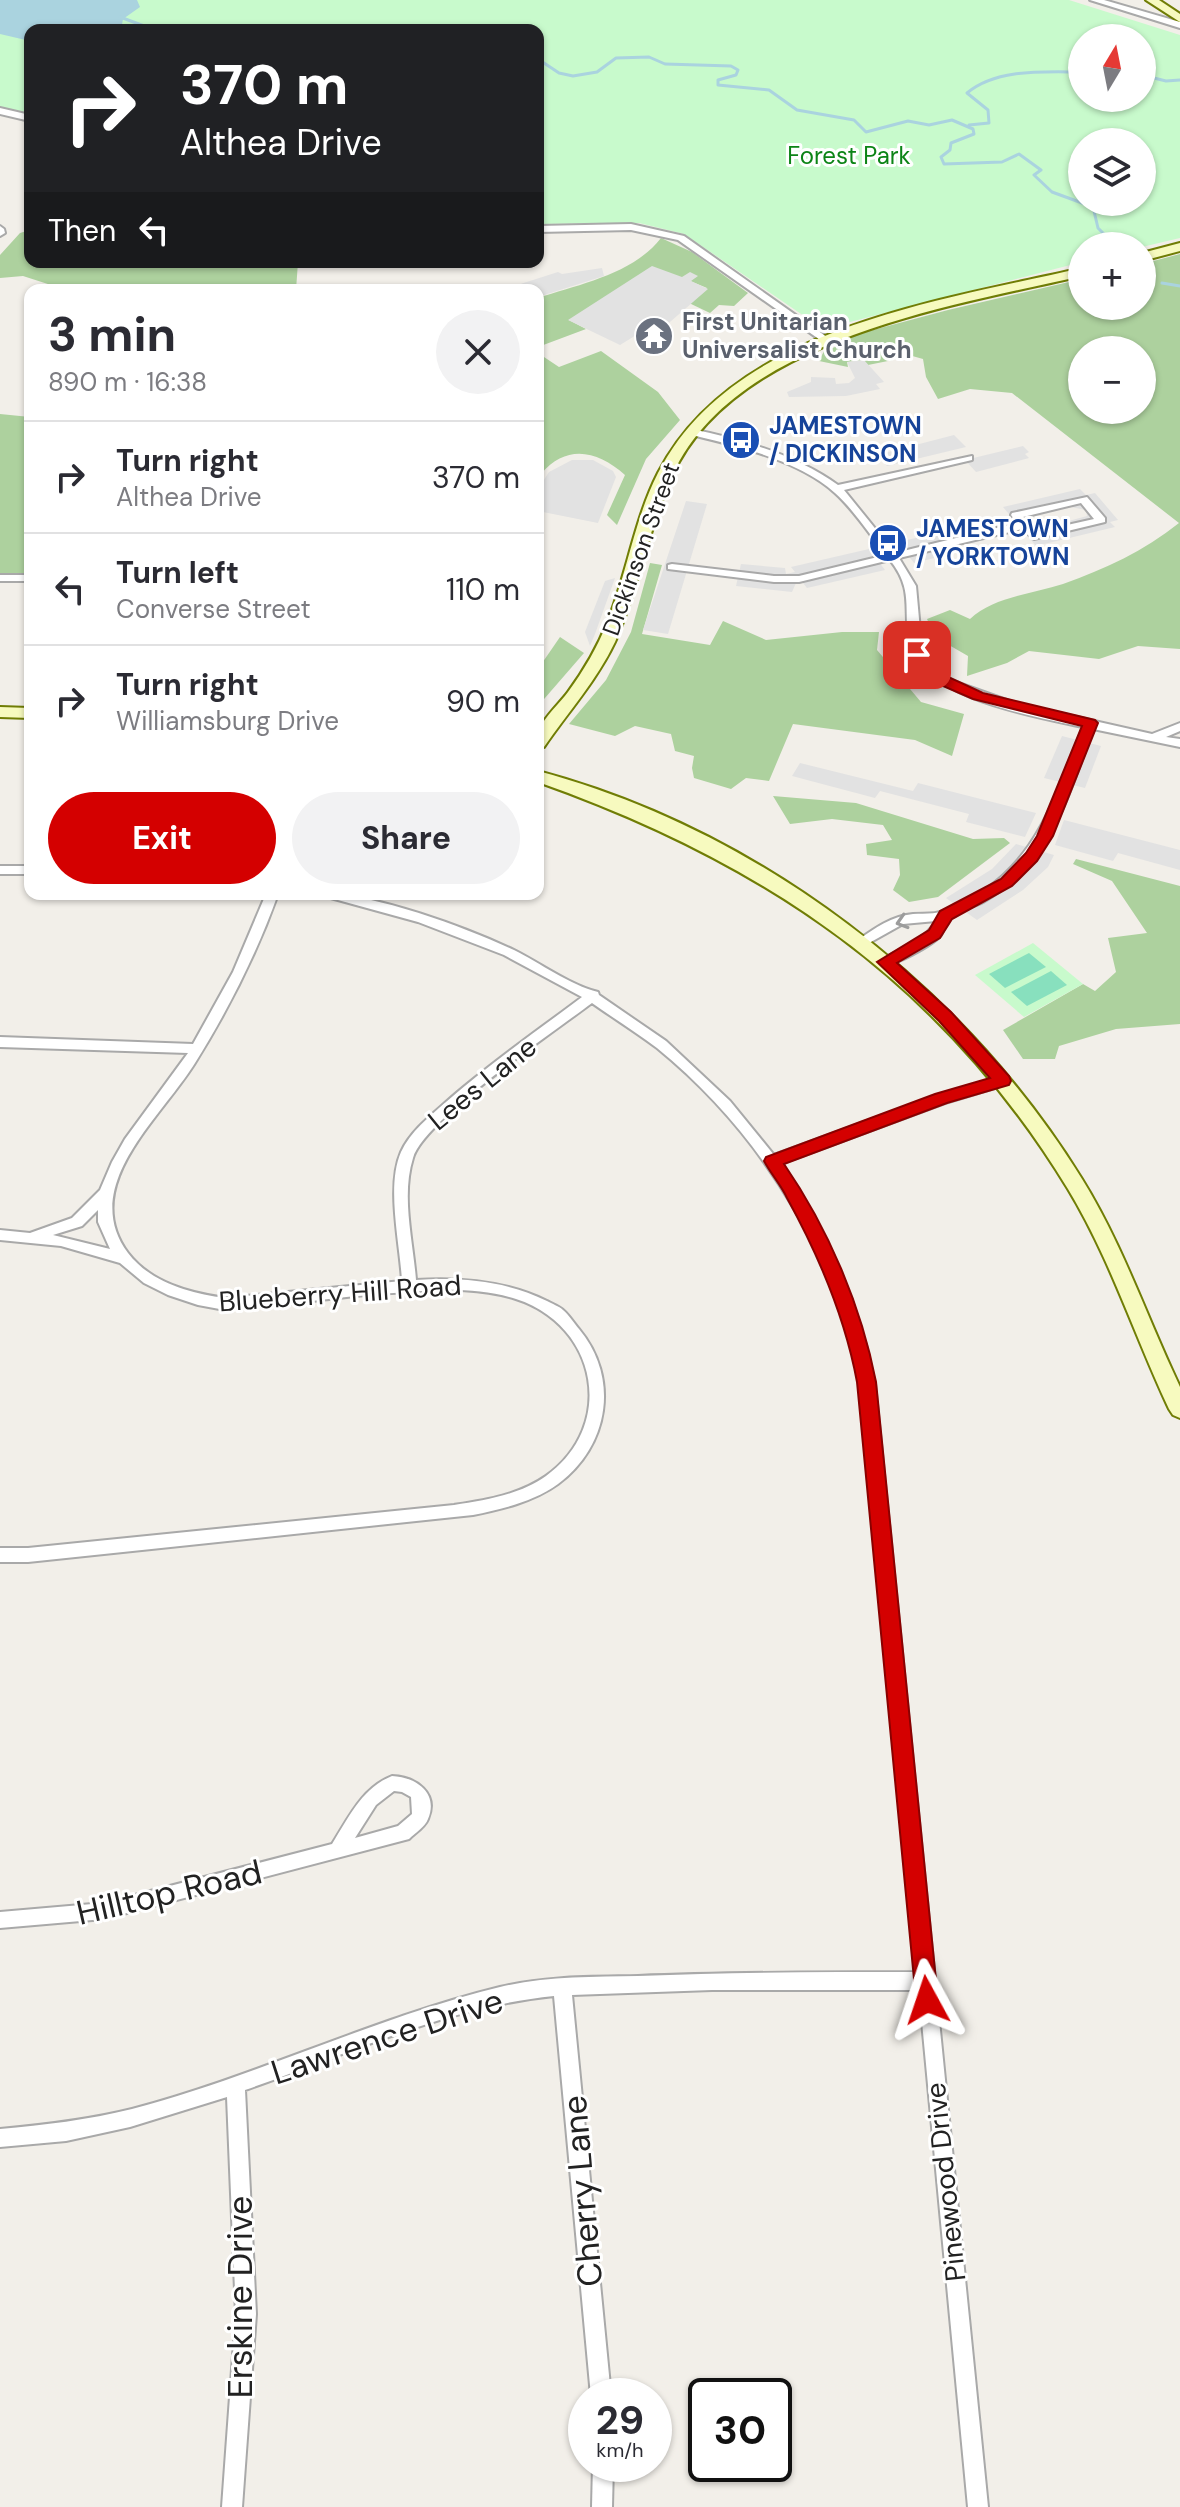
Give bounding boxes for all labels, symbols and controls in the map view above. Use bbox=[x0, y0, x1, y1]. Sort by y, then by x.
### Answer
north arrow bbox=[1068, 24, 1156, 112]
map controls bbox=[1068, 24, 1156, 424]
text: 370 m bbox=[180, 48, 348, 121]
icon: right bbox=[48, 56, 152, 160]
text: Althea Drive bbox=[180, 119, 382, 166]
button: layers bbox=[1068, 128, 1156, 216]
park label: Forest Park bbox=[787, 140, 911, 171]
icon: left bbox=[132, 208, 176, 252]
text: Then bbox=[48, 211, 116, 250]
button: + bbox=[1068, 232, 1156, 320]
text: 3 min bbox=[48, 303, 176, 366]
place label: First Unitarian Universalist Church bbox=[682, 306, 912, 365]
button: close bbox=[436, 310, 520, 394]
temple icon: First Unitarian Universalist Church bbox=[633, 315, 675, 357]
button: − bbox=[1068, 336, 1156, 424]
text: 890 m · 16:38 bbox=[48, 365, 207, 399]
place label: JAMESTOWN / DICKINSON bbox=[769, 410, 922, 469]
bus stop icon: JAMESTOWN / DICKINSON bbox=[720, 419, 762, 461]
text: Turn right bbox=[116, 441, 259, 480]
icon: right bbox=[48, 455, 92, 499]
text: 370 m bbox=[432, 458, 520, 497]
street label: Dickinson Street bbox=[595, 458, 686, 640]
text: Althea Drive bbox=[116, 480, 262, 514]
place label: JAMESTOWN / YORKTOWN bbox=[916, 513, 1069, 572]
bus stop icon: JAMESTOWN / YORKTOWN bbox=[867, 522, 909, 564]
text: Turn left bbox=[116, 553, 239, 592]
icon: left bbox=[48, 567, 92, 611]
text: 110 m bbox=[446, 570, 520, 609]
text: Converse Street bbox=[116, 592, 311, 626]
pin bbox=[883, 621, 951, 689]
icon: arrive bbox=[895, 633, 939, 677]
text: Turn right bbox=[116, 665, 259, 704]
icon: right bbox=[48, 679, 92, 723]
text: 90 m bbox=[446, 682, 520, 721]
text: Williamsburg Drive bbox=[116, 704, 339, 738]
button: Exit bbox=[48, 792, 276, 884]
button: Share bbox=[292, 792, 520, 884]
one-way arrow bbox=[896, 913, 909, 929]
street label: Lees Lane bbox=[420, 1028, 544, 1138]
street label: Blueberry Hill Road bbox=[217, 1267, 463, 1320]
street label: Hilltop Road bbox=[72, 1849, 266, 1936]
position arrow bbox=[885, 1958, 969, 2042]
street label: Lawrence Drive bbox=[266, 1978, 509, 2095]
street label: Pinewood Drive bbox=[917, 2081, 974, 2283]
street label: Cherry Lane bbox=[552, 2094, 613, 2288]
street label: Erskine Drive bbox=[218, 2196, 263, 2398]
speed limit sign: 30 bbox=[688, 2378, 792, 2482]
text: 29 bbox=[596, 2394, 644, 2446]
text: km/h bbox=[596, 2437, 644, 2463]

